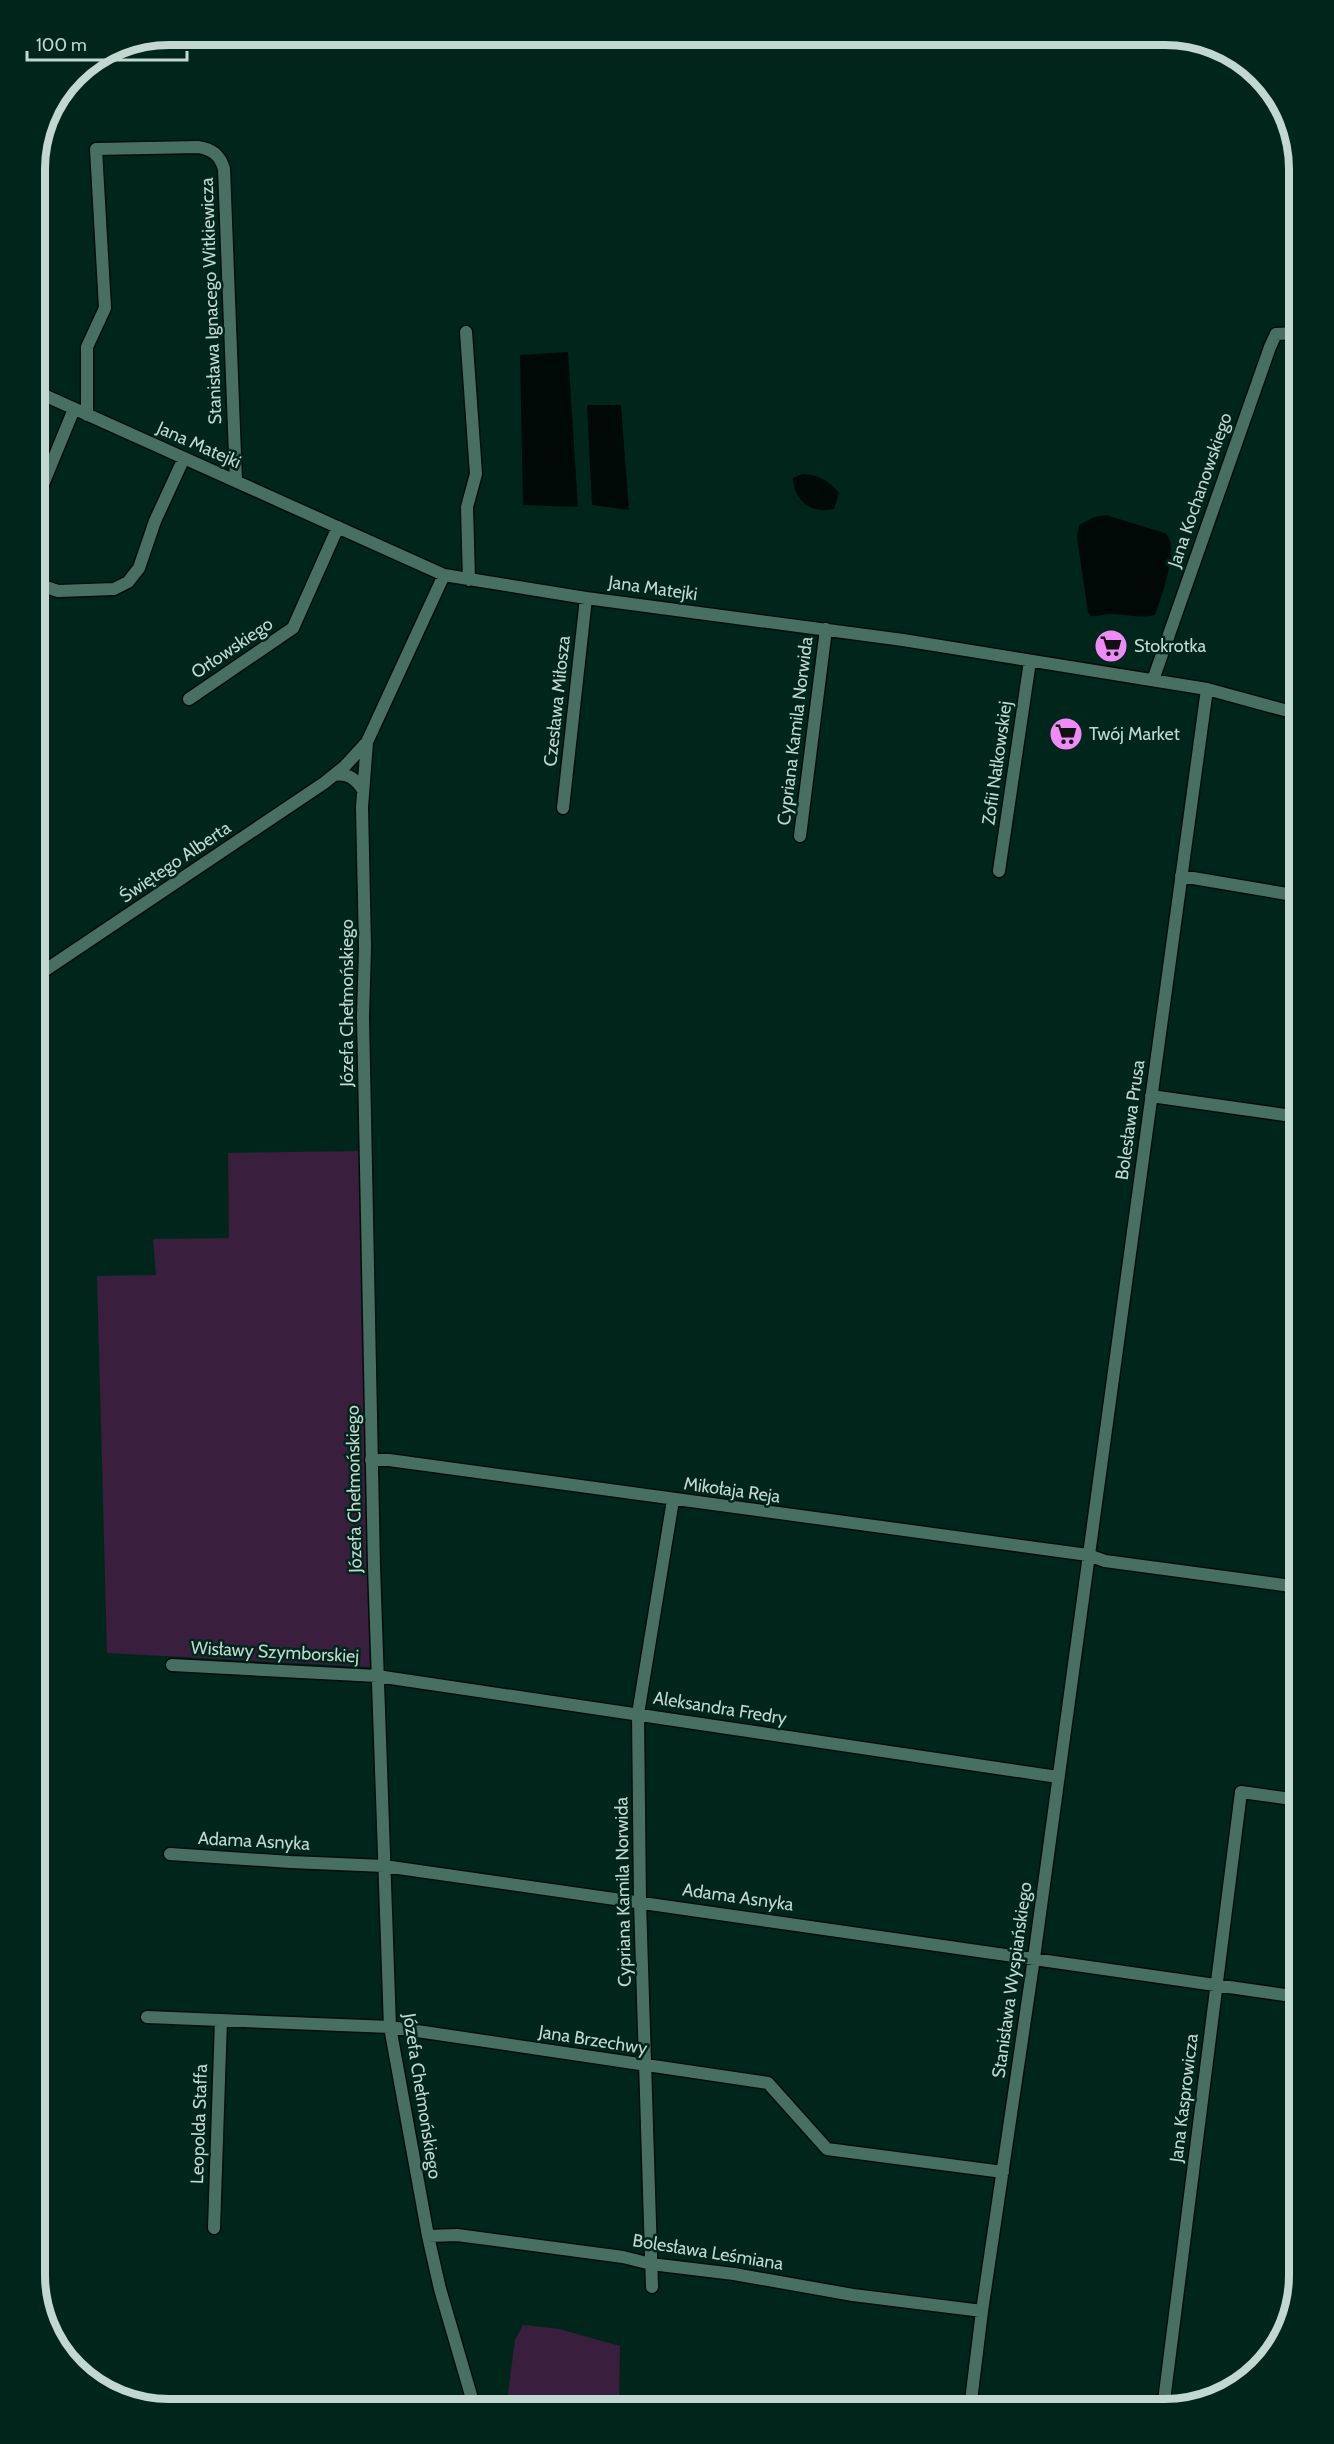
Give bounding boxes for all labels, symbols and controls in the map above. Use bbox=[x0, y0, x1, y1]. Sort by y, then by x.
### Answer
scale bar bbox=[27, 24, 188, 62]
text: 100 m bbox=[36, 34, 87, 56]
street label: Stanisława Ignacego Witkiewicza bbox=[196, 177, 226, 425]
street label: Jana Kochanowskiego bbox=[1163, 410, 1237, 571]
street label: Jana Matejki bbox=[153, 416, 244, 473]
street label: Jana Matejki bbox=[606, 571, 699, 605]
street label: Orłowskiego bbox=[187, 613, 277, 683]
supermarket icon: Stokrotka bbox=[1093, 628, 1129, 664]
street label: Czesława Miłosza bbox=[539, 634, 575, 767]
street label: Cypriana Kamila Norwida bbox=[773, 635, 818, 827]
place label: Stokrotka bbox=[1134, 635, 1206, 657]
street label: Zofii Nałkowskiej bbox=[977, 700, 1017, 826]
supermarket icon: Twój Market bbox=[1048, 716, 1084, 752]
place label: Twój Market bbox=[1089, 723, 1180, 745]
street label: Świętego Alberta bbox=[115, 816, 235, 907]
street label: Józefa Chełmońskiego bbox=[336, 919, 358, 1088]
street label: Bolesława Prusa bbox=[1111, 1058, 1149, 1182]
street label: Józefa Chełmońskiego bbox=[342, 1405, 366, 1574]
street label: Mikołaja Reja bbox=[682, 1472, 782, 1508]
street label: Wisławy Szymborskiej bbox=[190, 1637, 360, 1667]
street label: Aleksandra Fredry bbox=[652, 1687, 788, 1729]
street label: Cypriana Kamila Norwida bbox=[610, 1797, 636, 1987]
street label: Adama Asnyka bbox=[197, 1827, 311, 1855]
street label: Adama Asnyka bbox=[681, 1878, 795, 1916]
street label: Stanisława Wyspiańskiego bbox=[987, 1880, 1037, 2080]
street label: Józefa Chełmońskiego bbox=[398, 2011, 446, 2181]
street label: Jana Brzechwy bbox=[536, 2020, 649, 2059]
street label: Jana Kasprowicza bbox=[1165, 2032, 1203, 2165]
street label: Leopolda Staffa bbox=[186, 2063, 212, 2184]
street label: Bolesława Leśmiana bbox=[631, 2229, 785, 2275]

